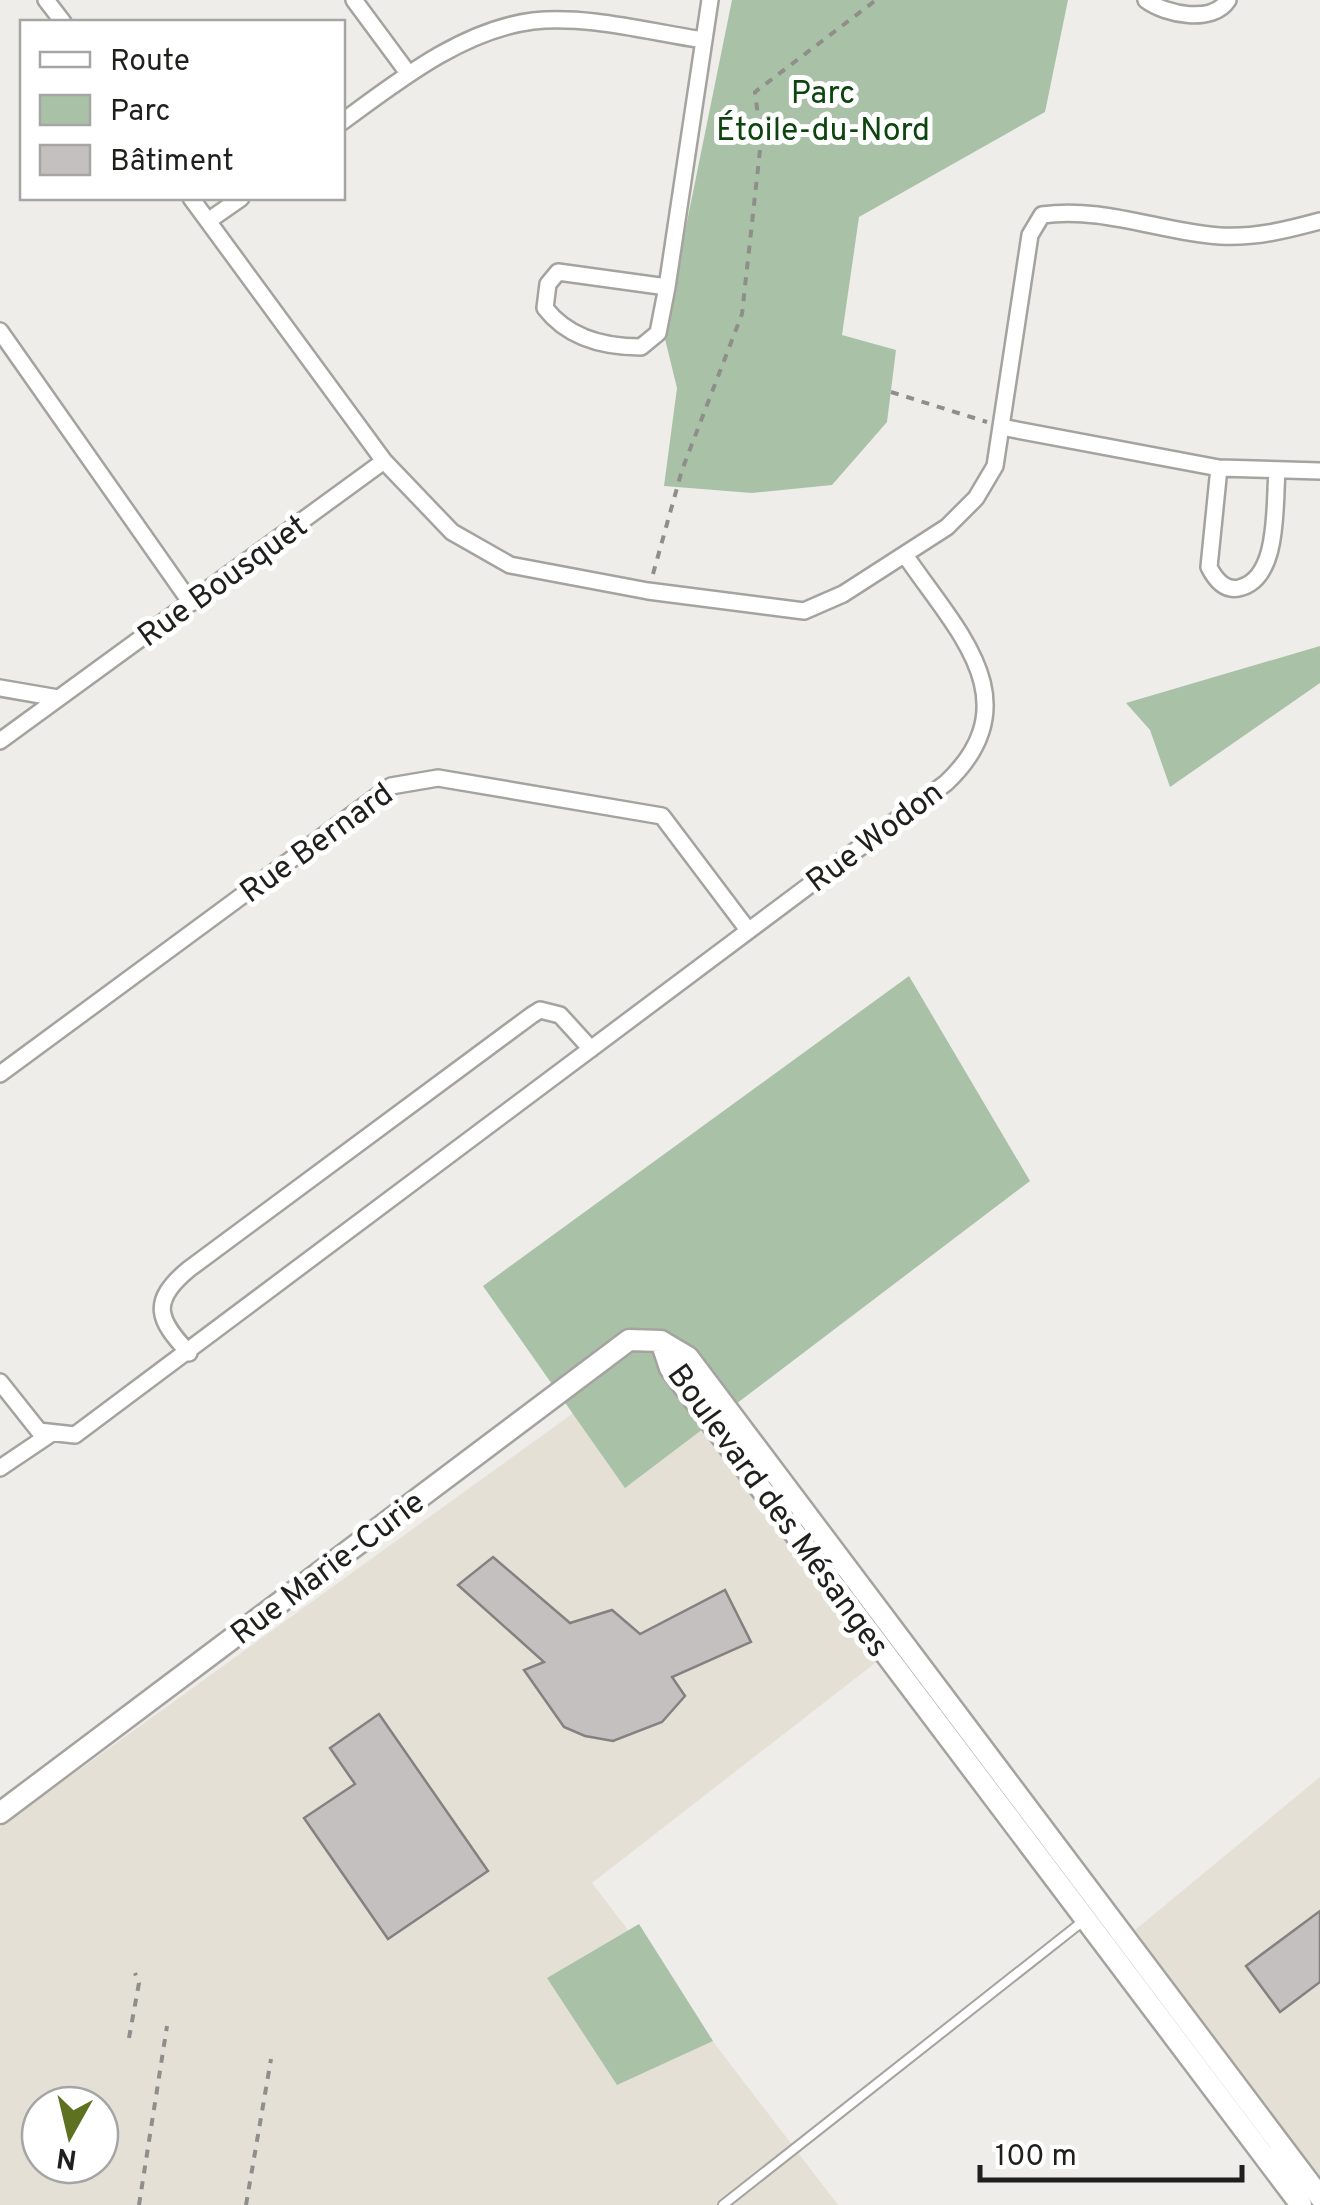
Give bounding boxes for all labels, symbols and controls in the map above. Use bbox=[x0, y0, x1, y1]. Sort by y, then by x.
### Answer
legend bbox=[20, 20, 345, 200]
text: Route bbox=[110, 44, 190, 81]
park label: Parc Étoile-du-Nord bbox=[716, 75, 930, 152]
text: Parc bbox=[110, 94, 170, 131]
text: Bâtiment bbox=[110, 144, 234, 181]
street label: Rue Bousquet bbox=[131, 507, 316, 657]
street label: Rue Wodon bbox=[799, 774, 952, 903]
street label: Rue Bernard bbox=[233, 775, 402, 913]
street label: Boulevard des Mésanges bbox=[657, 1357, 896, 1666]
street label: Rue Marie-Curie bbox=[224, 1483, 434, 1655]
north arrow bbox=[20, 2085, 120, 2185]
scale bar bbox=[980, 2120, 1242, 2182]
text: N bbox=[54, 2138, 79, 2176]
text: 100 m bbox=[995, 2139, 1077, 2176]

